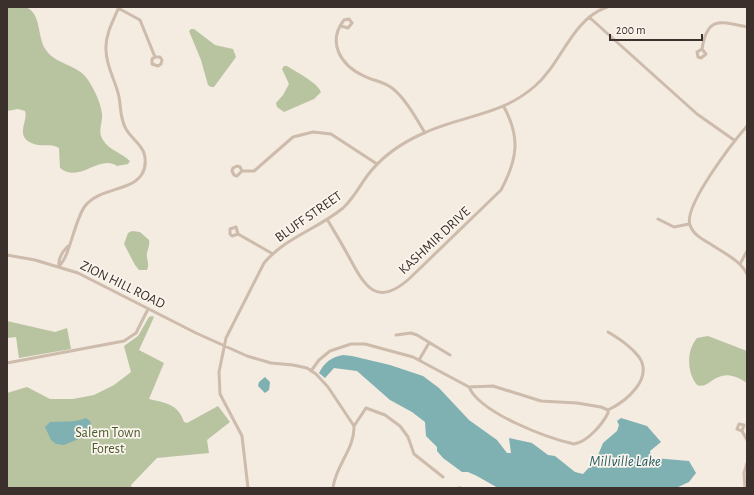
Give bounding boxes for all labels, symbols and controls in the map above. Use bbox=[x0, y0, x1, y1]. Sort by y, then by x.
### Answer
scale bar bbox=[610, 16, 702, 42]
text: 200 m bbox=[616, 24, 646, 36]
street label: BLUFF STREET bbox=[273, 189, 345, 245]
street label: KASHMIR DRIVE bbox=[396, 204, 473, 277]
street label: ZION HILL ROAD bbox=[78, 258, 167, 311]
park label: Salem Town Forest bbox=[75, 426, 141, 456]
water label: Millville Lake bbox=[589, 454, 661, 469]

